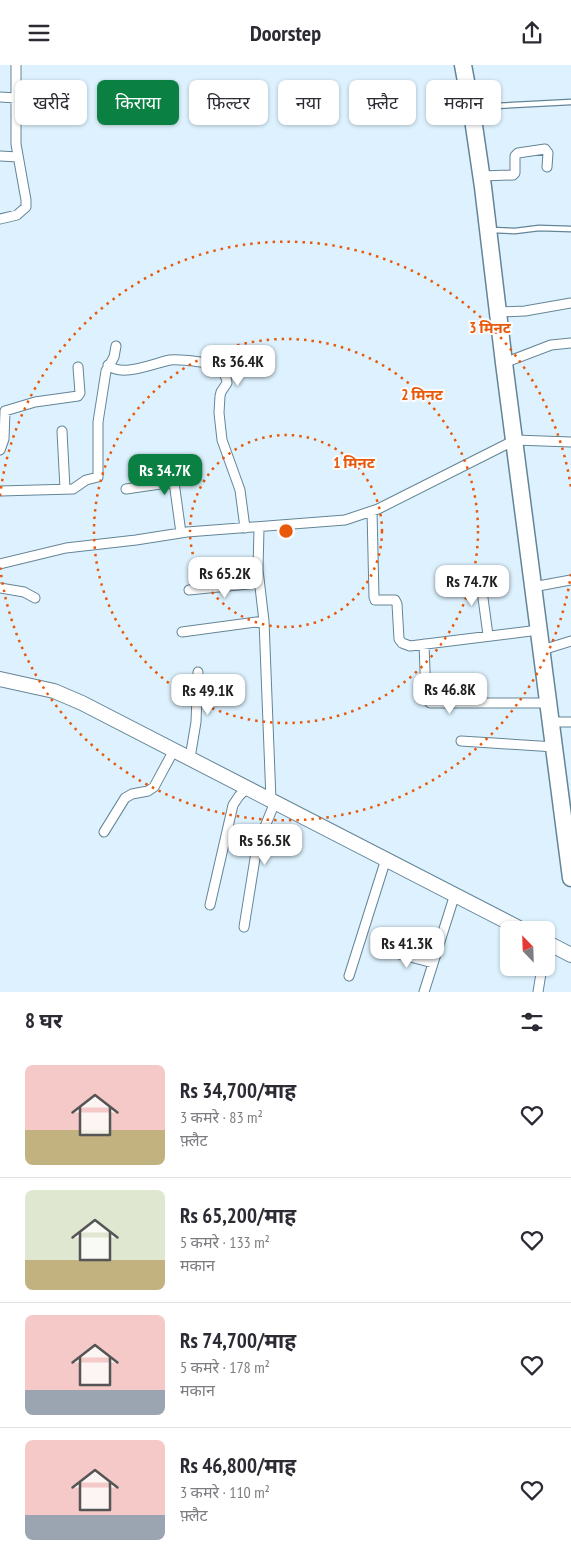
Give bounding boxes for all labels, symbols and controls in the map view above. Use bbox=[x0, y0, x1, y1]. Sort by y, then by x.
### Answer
icon: menu bbox=[25, 19, 53, 47]
text: Doorstep bbox=[250, 19, 321, 47]
icon: share bbox=[518, 19, 546, 47]
chip: खरीदें bbox=[15, 80, 87, 125]
chip: किराया bbox=[97, 80, 179, 125]
chip: फ़िल्टर bbox=[189, 80, 268, 125]
chip: नया bbox=[278, 80, 339, 125]
chip: फ़्लैट bbox=[349, 80, 416, 125]
chip: मकान bbox=[426, 80, 501, 125]
text: 3 मिनट bbox=[469, 318, 512, 337]
pin: Rs 36.4K bbox=[186, 345, 290, 387]
text: Rs 36.4K bbox=[212, 351, 264, 371]
text: 2 मिनट bbox=[401, 385, 444, 404]
pin: Rs 34.7K bbox=[113, 453, 217, 496]
text: 1 मिनट bbox=[333, 453, 376, 472]
text: Rs 34.7K bbox=[139, 460, 191, 480]
centre of rings bbox=[277, 522, 295, 540]
pin: Rs 65.2K bbox=[173, 557, 277, 599]
text: Rs 65.2K bbox=[199, 563, 251, 583]
pin: Rs 74.7K bbox=[420, 565, 524, 607]
text: Rs 74.7K bbox=[446, 571, 498, 591]
pin: Rs 49.1K bbox=[156, 673, 260, 716]
pin: Rs 46.8K bbox=[398, 673, 502, 715]
text: Rs 46.8K bbox=[424, 679, 476, 699]
text: Rs 49.1K bbox=[182, 680, 234, 700]
pin: Rs 56.5K bbox=[213, 823, 317, 866]
text: Rs 56.5K bbox=[239, 830, 291, 850]
north arrow bbox=[500, 921, 555, 976]
map controls bbox=[500, 921, 555, 976]
pin: Rs 41.3K bbox=[355, 927, 459, 969]
text: Rs 41.3K bbox=[381, 933, 433, 953]
text: 8 घर bbox=[25, 1007, 62, 1034]
icon: filters bbox=[518, 1008, 546, 1036]
text: Rs 34,700/माह bbox=[180, 1077, 296, 1104]
icon: home bbox=[65, 1085, 125, 1145]
icon: heart bbox=[518, 1101, 546, 1129]
text: 3 कमरे · 83 m² bbox=[180, 1107, 263, 1127]
text: फ़्लैट bbox=[180, 1130, 208, 1150]
text: Rs 65,200/माह bbox=[180, 1202, 296, 1229]
icon: home bbox=[65, 1210, 125, 1270]
icon: heart bbox=[518, 1226, 546, 1254]
text: 5 कमरे · 133 m² bbox=[180, 1232, 270, 1252]
text: मकान bbox=[180, 1255, 215, 1275]
text: Rs 74,700/माह bbox=[180, 1327, 296, 1354]
icon: home bbox=[65, 1335, 125, 1395]
icon: heart bbox=[518, 1351, 546, 1379]
text: 5 कमरे · 178 m² bbox=[180, 1357, 270, 1377]
text: मकान bbox=[180, 1380, 215, 1400]
text: Rs 46,800/माह bbox=[180, 1452, 296, 1479]
icon: home bbox=[65, 1460, 125, 1520]
icon: heart bbox=[518, 1476, 546, 1504]
text: 3 कमरे · 110 m² bbox=[180, 1482, 270, 1502]
text: फ़्लैट bbox=[180, 1505, 208, 1525]

